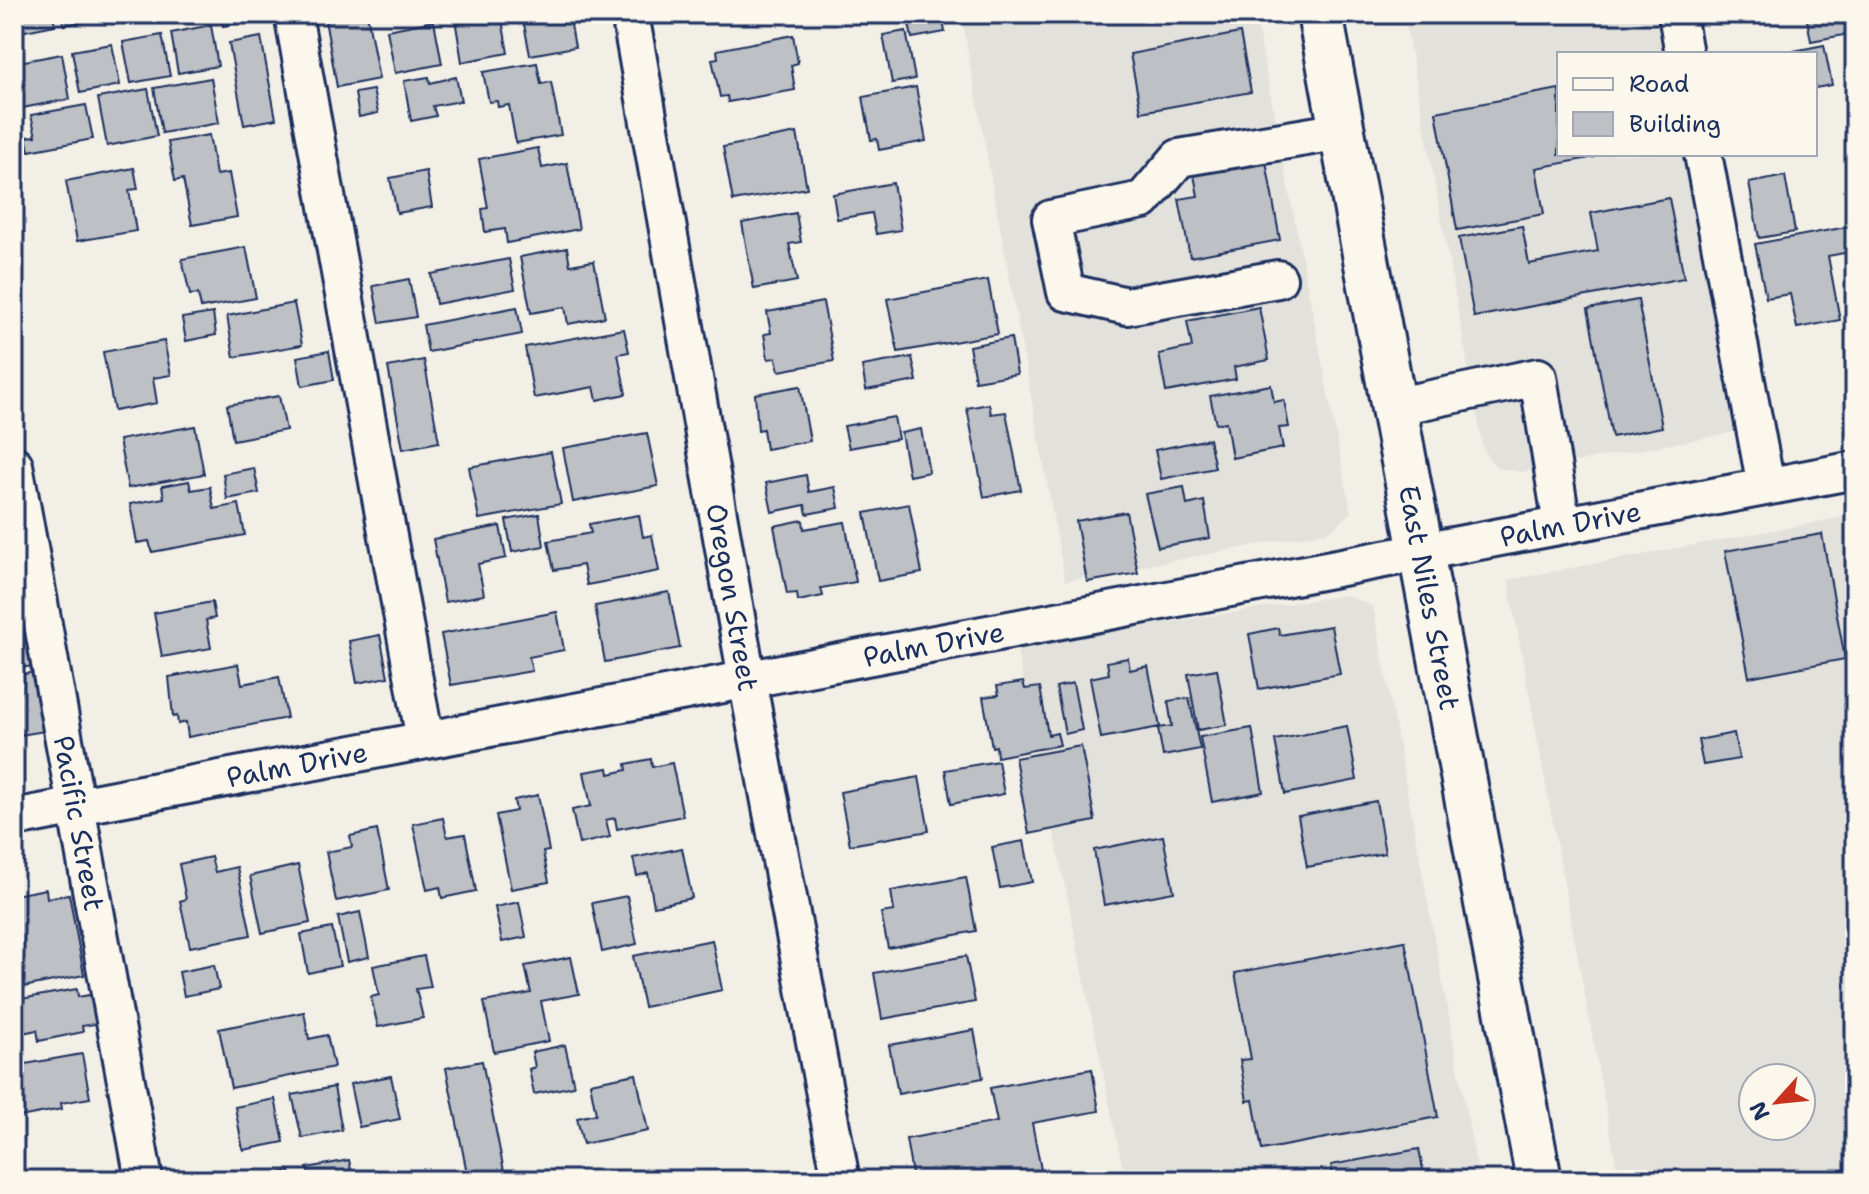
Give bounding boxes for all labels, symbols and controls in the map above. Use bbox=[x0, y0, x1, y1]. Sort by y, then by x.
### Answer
legend bbox=[1557, 52, 1817, 156]
text: Road bbox=[1629, 68, 1689, 100]
text: Building bbox=[1629, 108, 1721, 140]
street label: East Niles Street bbox=[1390, 482, 1469, 713]
street label: Palm Drive bbox=[1497, 492, 1644, 556]
street label: Oregon Street bbox=[697, 500, 768, 694]
street label: Palm Drive bbox=[860, 612, 1008, 676]
street label: Pacific Street bbox=[45, 732, 114, 914]
street label: Palm Drive bbox=[223, 733, 371, 796]
north arrow bbox=[1737, 1062, 1817, 1142]
text: N bbox=[1743, 1097, 1777, 1125]

